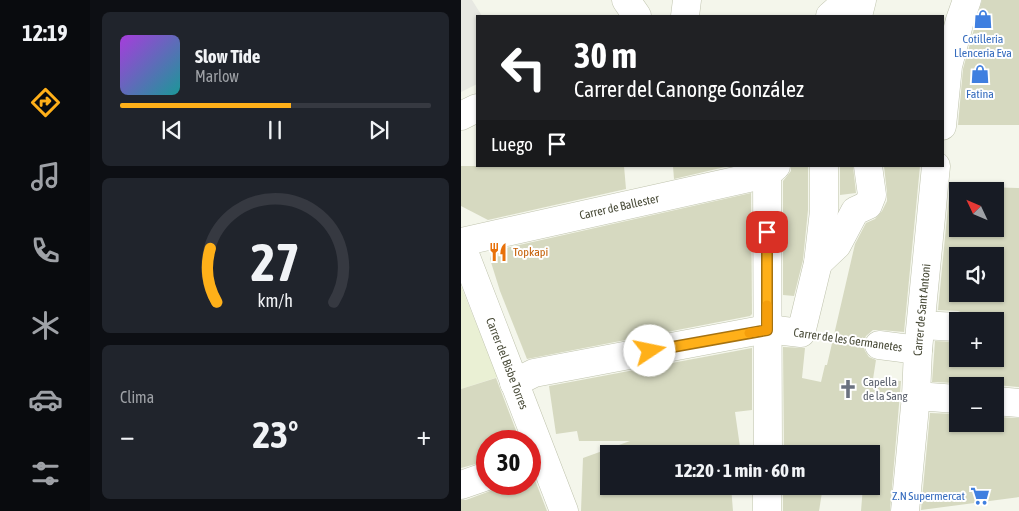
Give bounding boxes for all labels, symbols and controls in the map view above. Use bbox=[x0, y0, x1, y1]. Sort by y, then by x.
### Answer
shop icon: Cotilleria Llenceria Eva bbox=[972, 8, 994, 30]
text: 12:19 bbox=[22, 20, 68, 46]
place label: Cotilleria Llenceria Eva bbox=[954, 32, 1012, 60]
icon: left bbox=[491, 35, 556, 100]
text: 30 m bbox=[574, 35, 637, 75]
text: Slow Tide bbox=[195, 45, 260, 67]
shop icon: Fatina bbox=[969, 63, 991, 85]
text: Marlow bbox=[195, 67, 239, 85]
text: Carrer del Canonge González bbox=[574, 76, 804, 102]
icon: directions bbox=[28, 85, 63, 120]
place label: Fatina bbox=[966, 87, 994, 101]
icon: previous bbox=[158, 116, 186, 144]
icon: pause bbox=[261, 116, 289, 144]
icon: next bbox=[365, 116, 393, 144]
icon: arrive bbox=[543, 130, 571, 158]
text: Luego bbox=[491, 133, 533, 155]
icon: music bbox=[28, 159, 63, 194]
north arrow bbox=[949, 182, 1003, 238]
map controls bbox=[949, 182, 1004, 432]
street label: Carrer de Ballester bbox=[578, 191, 661, 222]
pin bbox=[746, 211, 788, 253]
icon: arrive bbox=[753, 218, 781, 246]
text: 27 bbox=[251, 232, 300, 292]
icon: phone bbox=[28, 233, 63, 268]
restaurant icon: Topkapi bbox=[487, 241, 509, 263]
place label: Topkapi bbox=[513, 245, 548, 259]
button: sound bbox=[949, 247, 1004, 302]
street label: Carrer de Sant Antoni bbox=[911, 263, 933, 356]
text: km/h bbox=[258, 290, 293, 311]
icon: climate bbox=[28, 308, 63, 343]
button: + bbox=[949, 312, 1004, 367]
street label: Carrer del Bisbe Torres bbox=[483, 316, 531, 411]
position arrow bbox=[623, 324, 675, 376]
street label: Carrer de les Germanetes bbox=[793, 325, 903, 355]
place label: Capella de la Sang bbox=[863, 375, 909, 403]
button: − bbox=[949, 377, 1004, 432]
church icon: Capella de la Sang bbox=[837, 378, 859, 400]
icon: car bbox=[28, 382, 63, 417]
text: Clima bbox=[120, 388, 154, 406]
text: 23° bbox=[252, 413, 299, 456]
text: − bbox=[120, 419, 135, 451]
text: + bbox=[416, 419, 431, 451]
speed limit sign: 30 bbox=[476, 430, 541, 495]
icon: filters bbox=[28, 456, 63, 491]
text: 12:20 · 1 min · 60 m bbox=[675, 459, 805, 481]
supermarket icon: Z.N Supermercat bbox=[969, 485, 991, 507]
place label: Z.N Supermercat bbox=[892, 489, 966, 503]

